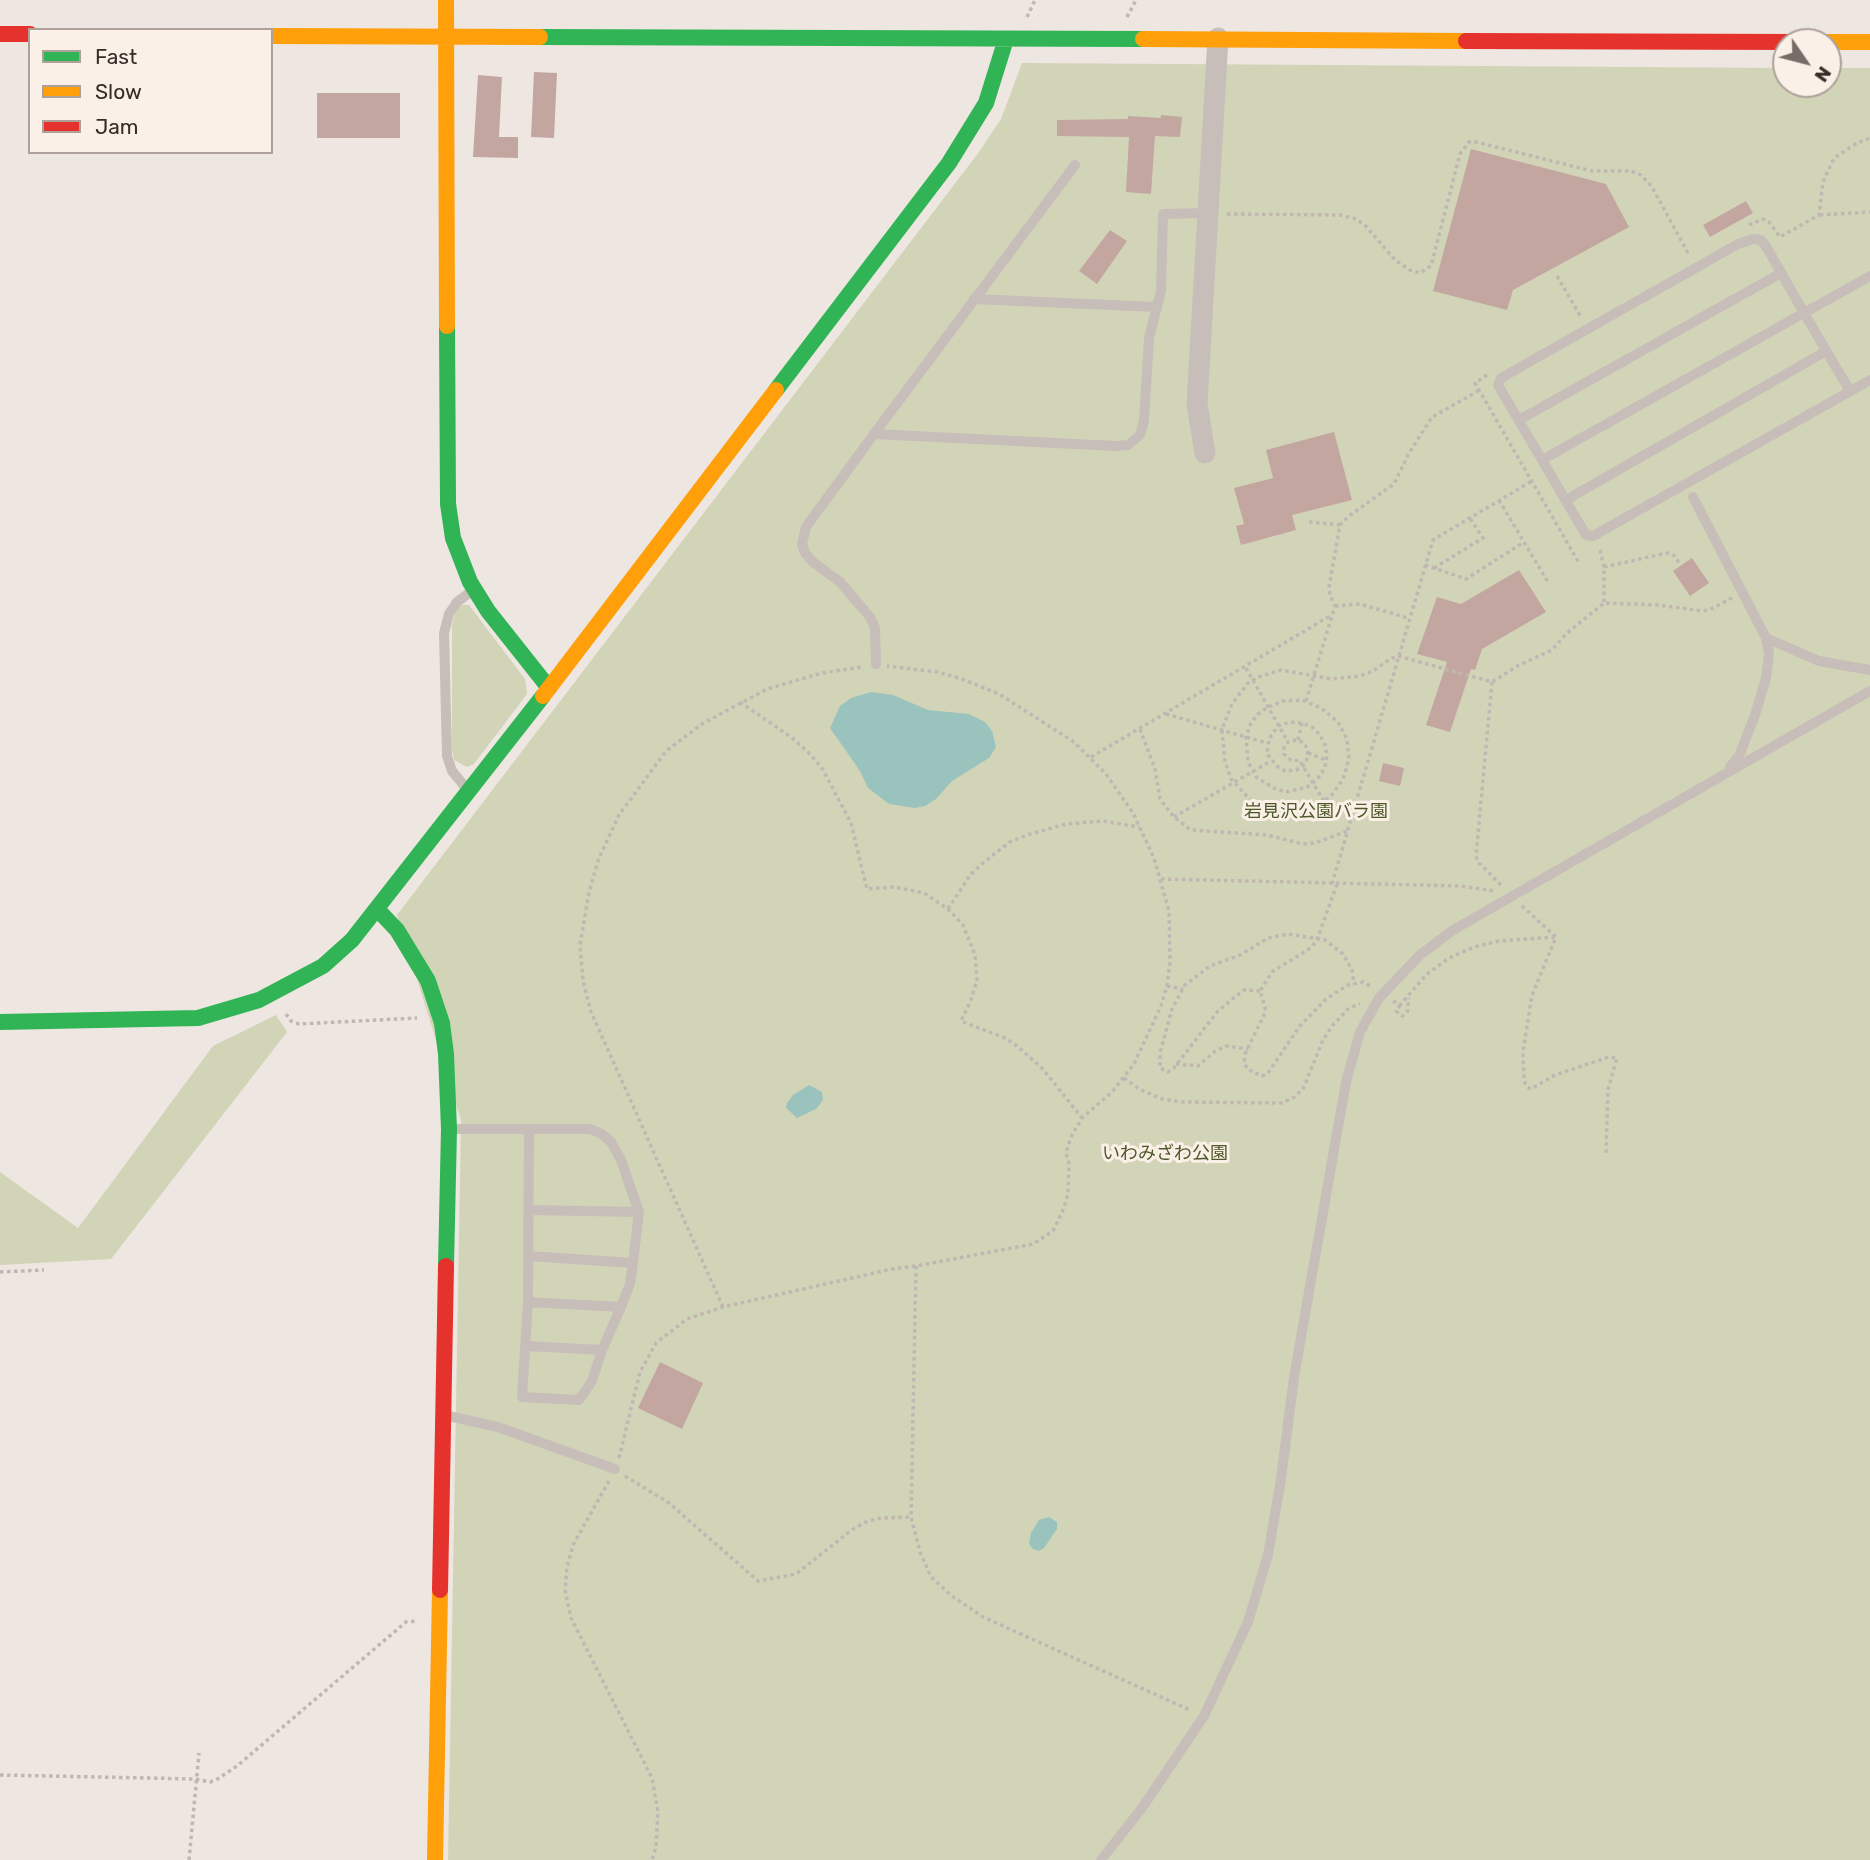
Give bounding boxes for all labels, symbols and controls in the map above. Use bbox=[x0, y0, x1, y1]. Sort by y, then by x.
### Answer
legend bbox=[28, 28, 273, 154]
north arrow bbox=[1772, 28, 1842, 98]
text: Fast bbox=[95, 44, 137, 69]
text: N bbox=[1810, 62, 1836, 86]
text: Slow bbox=[95, 79, 142, 104]
text: Jam bbox=[95, 114, 139, 139]
park label: 岩見沢公園バラ園 bbox=[1244, 801, 1388, 823]
park label: いわみざわ公園 bbox=[1102, 1143, 1228, 1165]

